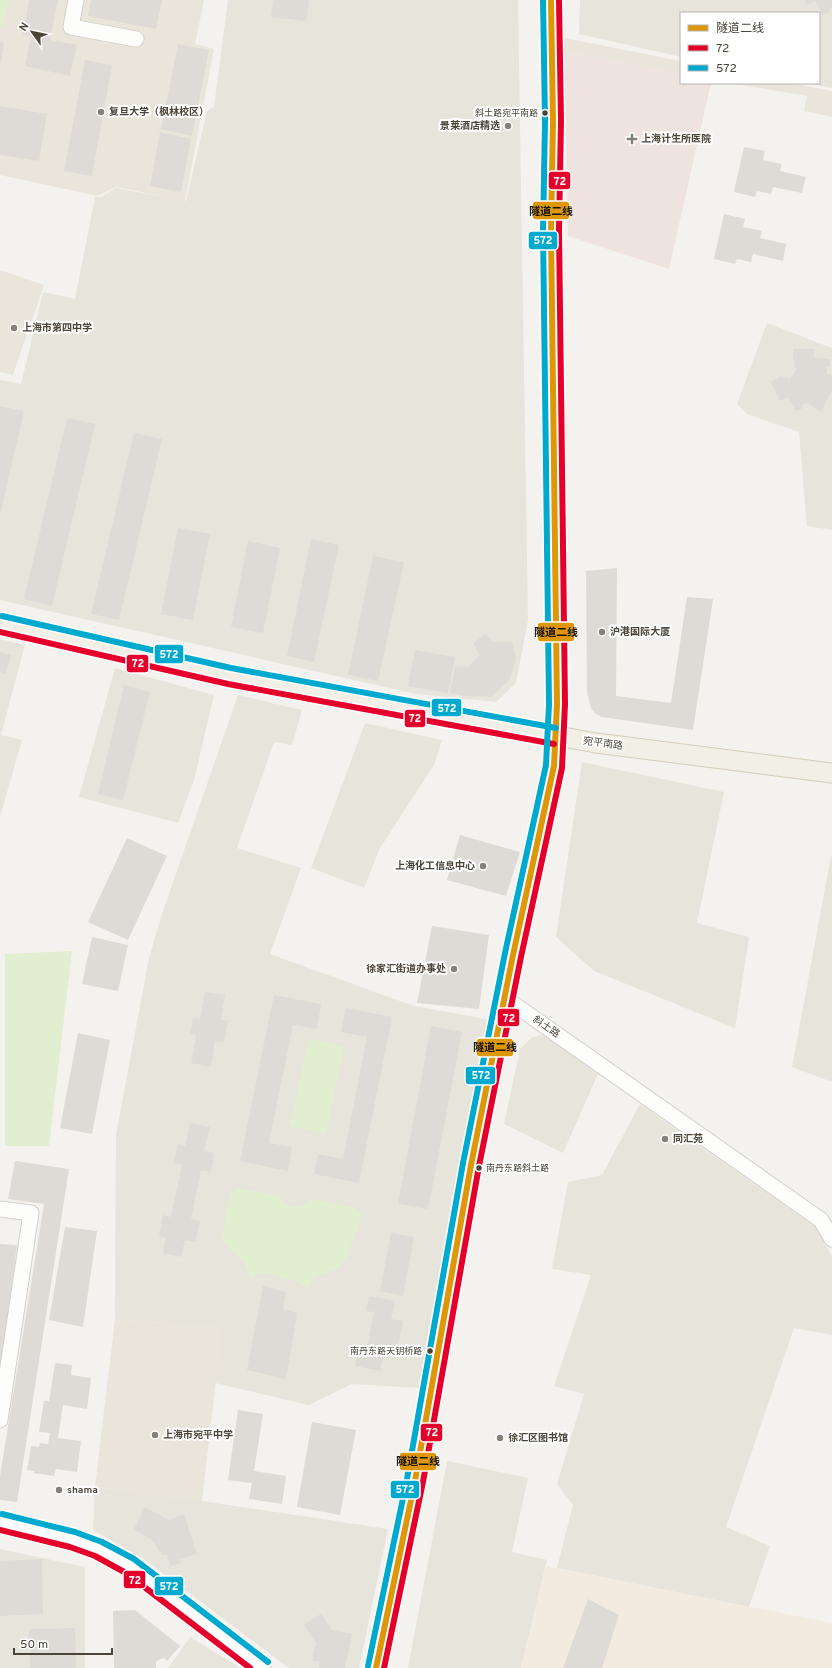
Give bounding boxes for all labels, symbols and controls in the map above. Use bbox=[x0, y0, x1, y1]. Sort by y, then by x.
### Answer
north arrow bbox=[12, 12, 52, 52]
legend bbox=[680, 12, 820, 84]
text: N bbox=[16, 20, 32, 34]
text: 隧道二线 bbox=[716, 21, 764, 37]
text: 72 bbox=[716, 41, 729, 57]
text: 572 bbox=[716, 61, 737, 77]
place label: 复旦大学（枫林校区） bbox=[109, 105, 209, 119]
marker: 复旦大学（枫林校区） bbox=[96, 107, 106, 117]
place label: 斜土路宛平南路 bbox=[475, 108, 538, 119]
marker: 斜土路宛平南路 bbox=[540, 108, 550, 118]
place label: 景莱酒店精选 bbox=[440, 119, 500, 133]
marker: 景莱酒店精选 bbox=[503, 121, 513, 131]
marker: 上海计生所医院 bbox=[626, 133, 638, 145]
place label: 上海计生所医院 bbox=[641, 133, 711, 146]
line badge: 72 bbox=[548, 171, 571, 190]
text: 72 bbox=[554, 175, 566, 189]
line badge: 隧道二线 bbox=[532, 201, 570, 220]
text: 隧道二线 bbox=[529, 205, 573, 219]
line badge: 572 bbox=[528, 231, 558, 250]
text: 572 bbox=[533, 234, 553, 248]
place label: 上海市第四中学 bbox=[22, 322, 92, 335]
marker: 上海市第四中学 bbox=[9, 323, 19, 333]
line badge: 隧道二线 bbox=[537, 622, 575, 642]
text: 隧道二线 bbox=[534, 626, 578, 640]
place label: 沪港国际大厦 bbox=[610, 626, 670, 639]
marker: 沪港国际大厦 bbox=[597, 627, 607, 637]
line badge: 572 bbox=[154, 644, 184, 664]
text: 572 bbox=[159, 648, 179, 662]
line badge: 72 bbox=[126, 654, 149, 673]
text: 72 bbox=[132, 657, 144, 671]
line badge: 572 bbox=[431, 698, 462, 717]
text: 572 bbox=[437, 702, 457, 716]
line badge: 72 bbox=[404, 709, 426, 728]
text: 72 bbox=[409, 712, 421, 726]
street label: 宛平南路 bbox=[582, 735, 624, 753]
place label: 上海化工信息中心 bbox=[395, 859, 475, 873]
marker: 上海化工信息中心 bbox=[478, 861, 488, 871]
place label: 徐家汇街道办事处 bbox=[366, 963, 446, 976]
marker: 徐家汇街道办事处 bbox=[449, 964, 459, 974]
line badge: 72 bbox=[497, 1008, 520, 1027]
text: 72 bbox=[503, 1012, 515, 1026]
street label: 斜土路 bbox=[530, 1013, 562, 1041]
line badge: 隧道二线 bbox=[476, 1038, 514, 1057]
text: 隧道二线 bbox=[473, 1041, 517, 1055]
line badge: 572 bbox=[465, 1066, 496, 1085]
text: 572 bbox=[471, 1069, 491, 1083]
place label: 同汇苑 bbox=[673, 1133, 703, 1146]
marker: 同汇苑 bbox=[660, 1134, 670, 1144]
marker: 南丹东路斜土路 bbox=[474, 1163, 484, 1173]
place label: 南丹东路斜土路 bbox=[486, 1163, 549, 1174]
place label: 南丹东路天钥桥路 bbox=[350, 1346, 422, 1357]
marker: 南丹东路天钥桥路 bbox=[425, 1346, 435, 1356]
line badge: 72 bbox=[420, 1423, 443, 1442]
text: 72 bbox=[426, 1426, 438, 1440]
place label: 上海市宛平中学 bbox=[163, 1429, 233, 1442]
marker: 上海市宛平中学 bbox=[150, 1430, 160, 1440]
place label: 徐汇区图书馆 bbox=[508, 1432, 568, 1445]
marker: 徐汇区图书馆 bbox=[495, 1433, 505, 1443]
line badge: 隧道二线 bbox=[399, 1452, 437, 1471]
text: 隧道二线 bbox=[396, 1455, 440, 1469]
line badge: 572 bbox=[390, 1480, 420, 1499]
text: 572 bbox=[395, 1483, 415, 1497]
place label: shama bbox=[67, 1484, 98, 1497]
marker: shama bbox=[54, 1485, 64, 1495]
line badge: 72 bbox=[123, 1570, 146, 1589]
text: 72 bbox=[129, 1574, 141, 1588]
line badge: 572 bbox=[154, 1576, 184, 1596]
text: 572 bbox=[159, 1580, 179, 1594]
scale bar bbox=[14, 1630, 112, 1656]
text: 50 m bbox=[20, 1637, 48, 1653]

